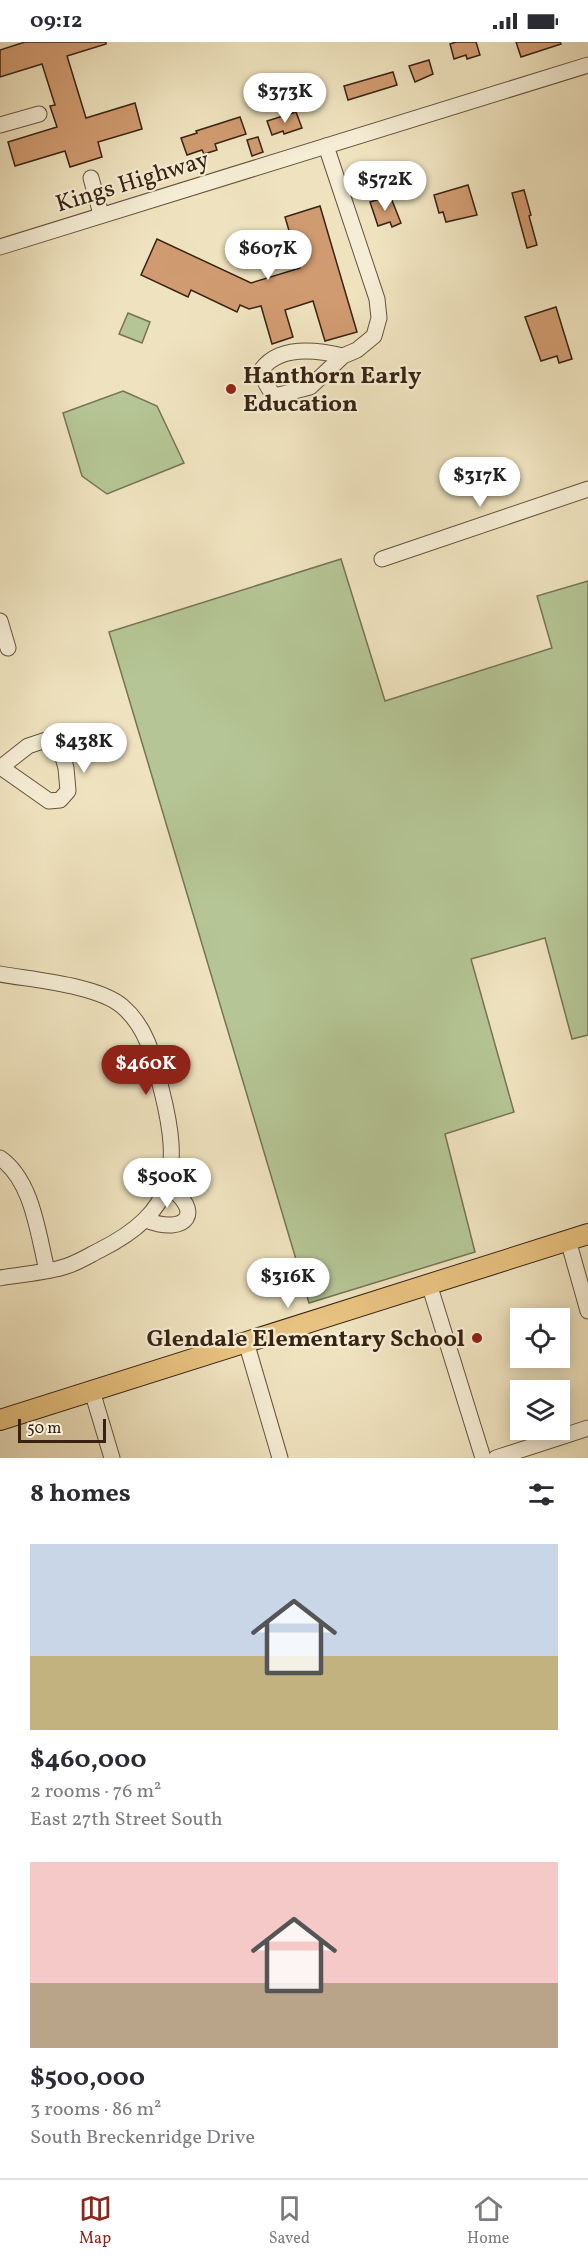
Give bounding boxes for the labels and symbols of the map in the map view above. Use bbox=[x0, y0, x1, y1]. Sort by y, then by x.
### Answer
pin: $373K bbox=[243, 73, 327, 124]
street label: Kings Highway bbox=[52, 143, 214, 222]
pin: $572K bbox=[343, 161, 427, 212]
pin: $607K bbox=[226, 230, 310, 281]
place label: Hanthorn Early Education bbox=[243, 360, 422, 422]
marker: Hanthorn Early Education bbox=[224, 382, 238, 396]
pin: $317K bbox=[438, 457, 522, 508]
pin: $438K bbox=[42, 723, 126, 774]
pin: $460K bbox=[104, 1045, 188, 1096]
pin: $500K bbox=[125, 1158, 209, 1209]
pin: $316K bbox=[246, 1258, 330, 1309]
place label: Glendale Elementary School bbox=[146, 1323, 465, 1357]
marker: Glendale Elementary School bbox=[470, 1331, 484, 1345]
scale bar bbox=[18, 1416, 106, 1444]

